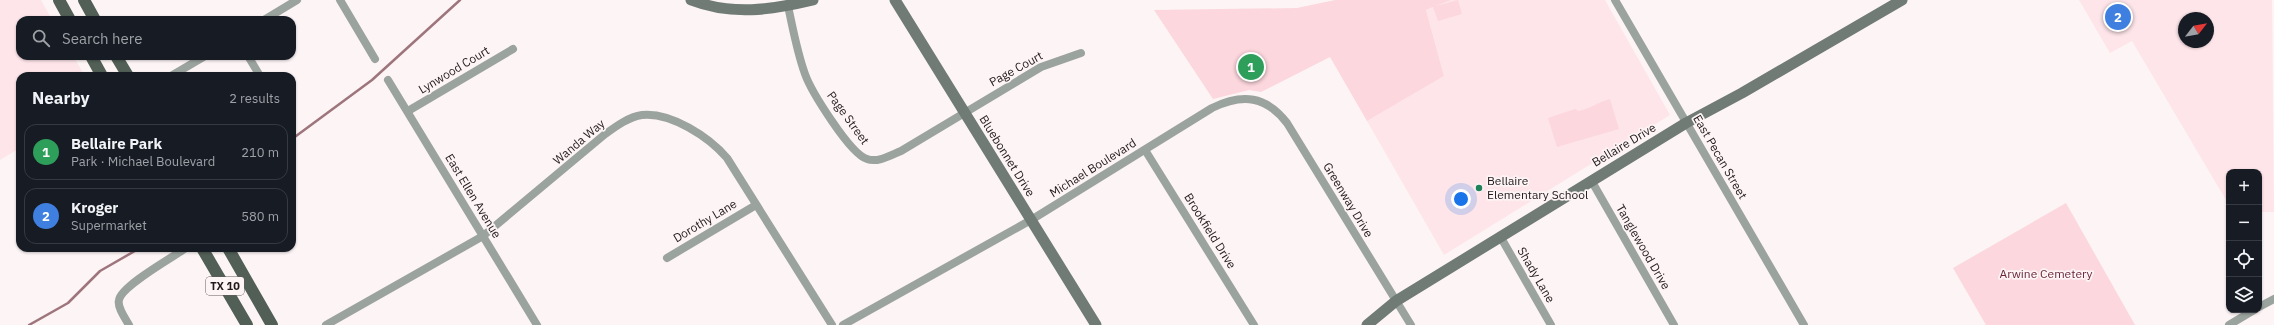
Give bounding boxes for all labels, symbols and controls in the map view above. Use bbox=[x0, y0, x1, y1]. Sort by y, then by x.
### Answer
pin: 2 bbox=[2105, 2, 2131, 32]
north arrow bbox=[2178, 12, 2214, 48]
search box bbox=[16, 16, 296, 60]
icon: search bbox=[30, 27, 52, 49]
text: Search here bbox=[62, 29, 142, 48]
street label: Lynwood Court bbox=[415, 42, 492, 97]
street label: Page Court bbox=[986, 48, 1045, 89]
pin: 1 bbox=[1238, 52, 1264, 82]
text: Nearby bbox=[32, 87, 90, 109]
street label: Page Street bbox=[824, 88, 873, 147]
text: 2 results bbox=[229, 90, 280, 107]
street label: Bluebonnet Drive bbox=[976, 112, 1039, 200]
street label: East Pecan Street bbox=[1690, 112, 1751, 202]
street label: Wanda Way bbox=[550, 116, 608, 168]
street label: Bellaire Drive bbox=[1589, 119, 1659, 170]
text: Bellaire Park bbox=[71, 134, 162, 153]
street label: Michael Boulevard bbox=[1047, 135, 1139, 200]
text: 1 bbox=[42, 144, 50, 161]
text: 210 m bbox=[241, 144, 279, 161]
street label: East Ellen Avenue bbox=[442, 151, 505, 241]
text: Park · Michael Boulevard bbox=[71, 153, 215, 170]
street label: Greenway Drive bbox=[1320, 160, 1377, 240]
map controls bbox=[2226, 169, 2262, 313]
button: + bbox=[2226, 169, 2262, 205]
place label: Bellaire Elementary School bbox=[1487, 173, 1588, 202]
marker: Bellaire Elementary School bbox=[1474, 183, 1484, 193]
your location bbox=[1451, 189, 1471, 209]
street label: Brookfield Drive bbox=[1181, 190, 1240, 272]
street label: Dorothy Lane bbox=[670, 196, 740, 245]
text: Kroger bbox=[71, 198, 118, 217]
street label: Tanglewood Drive bbox=[1613, 202, 1674, 292]
button: − bbox=[2226, 205, 2262, 241]
text: 2 bbox=[42, 208, 50, 225]
text: 580 m bbox=[241, 208, 279, 225]
text: Supermarket bbox=[71, 217, 147, 234]
button: locate bbox=[2226, 241, 2262, 277]
street label: Shady Lane bbox=[1514, 244, 1559, 306]
park label: Arwine Cemetery bbox=[2000, 266, 2092, 281]
road number: TX 10 bbox=[206, 277, 244, 295]
button: layers bbox=[2226, 277, 2262, 313]

